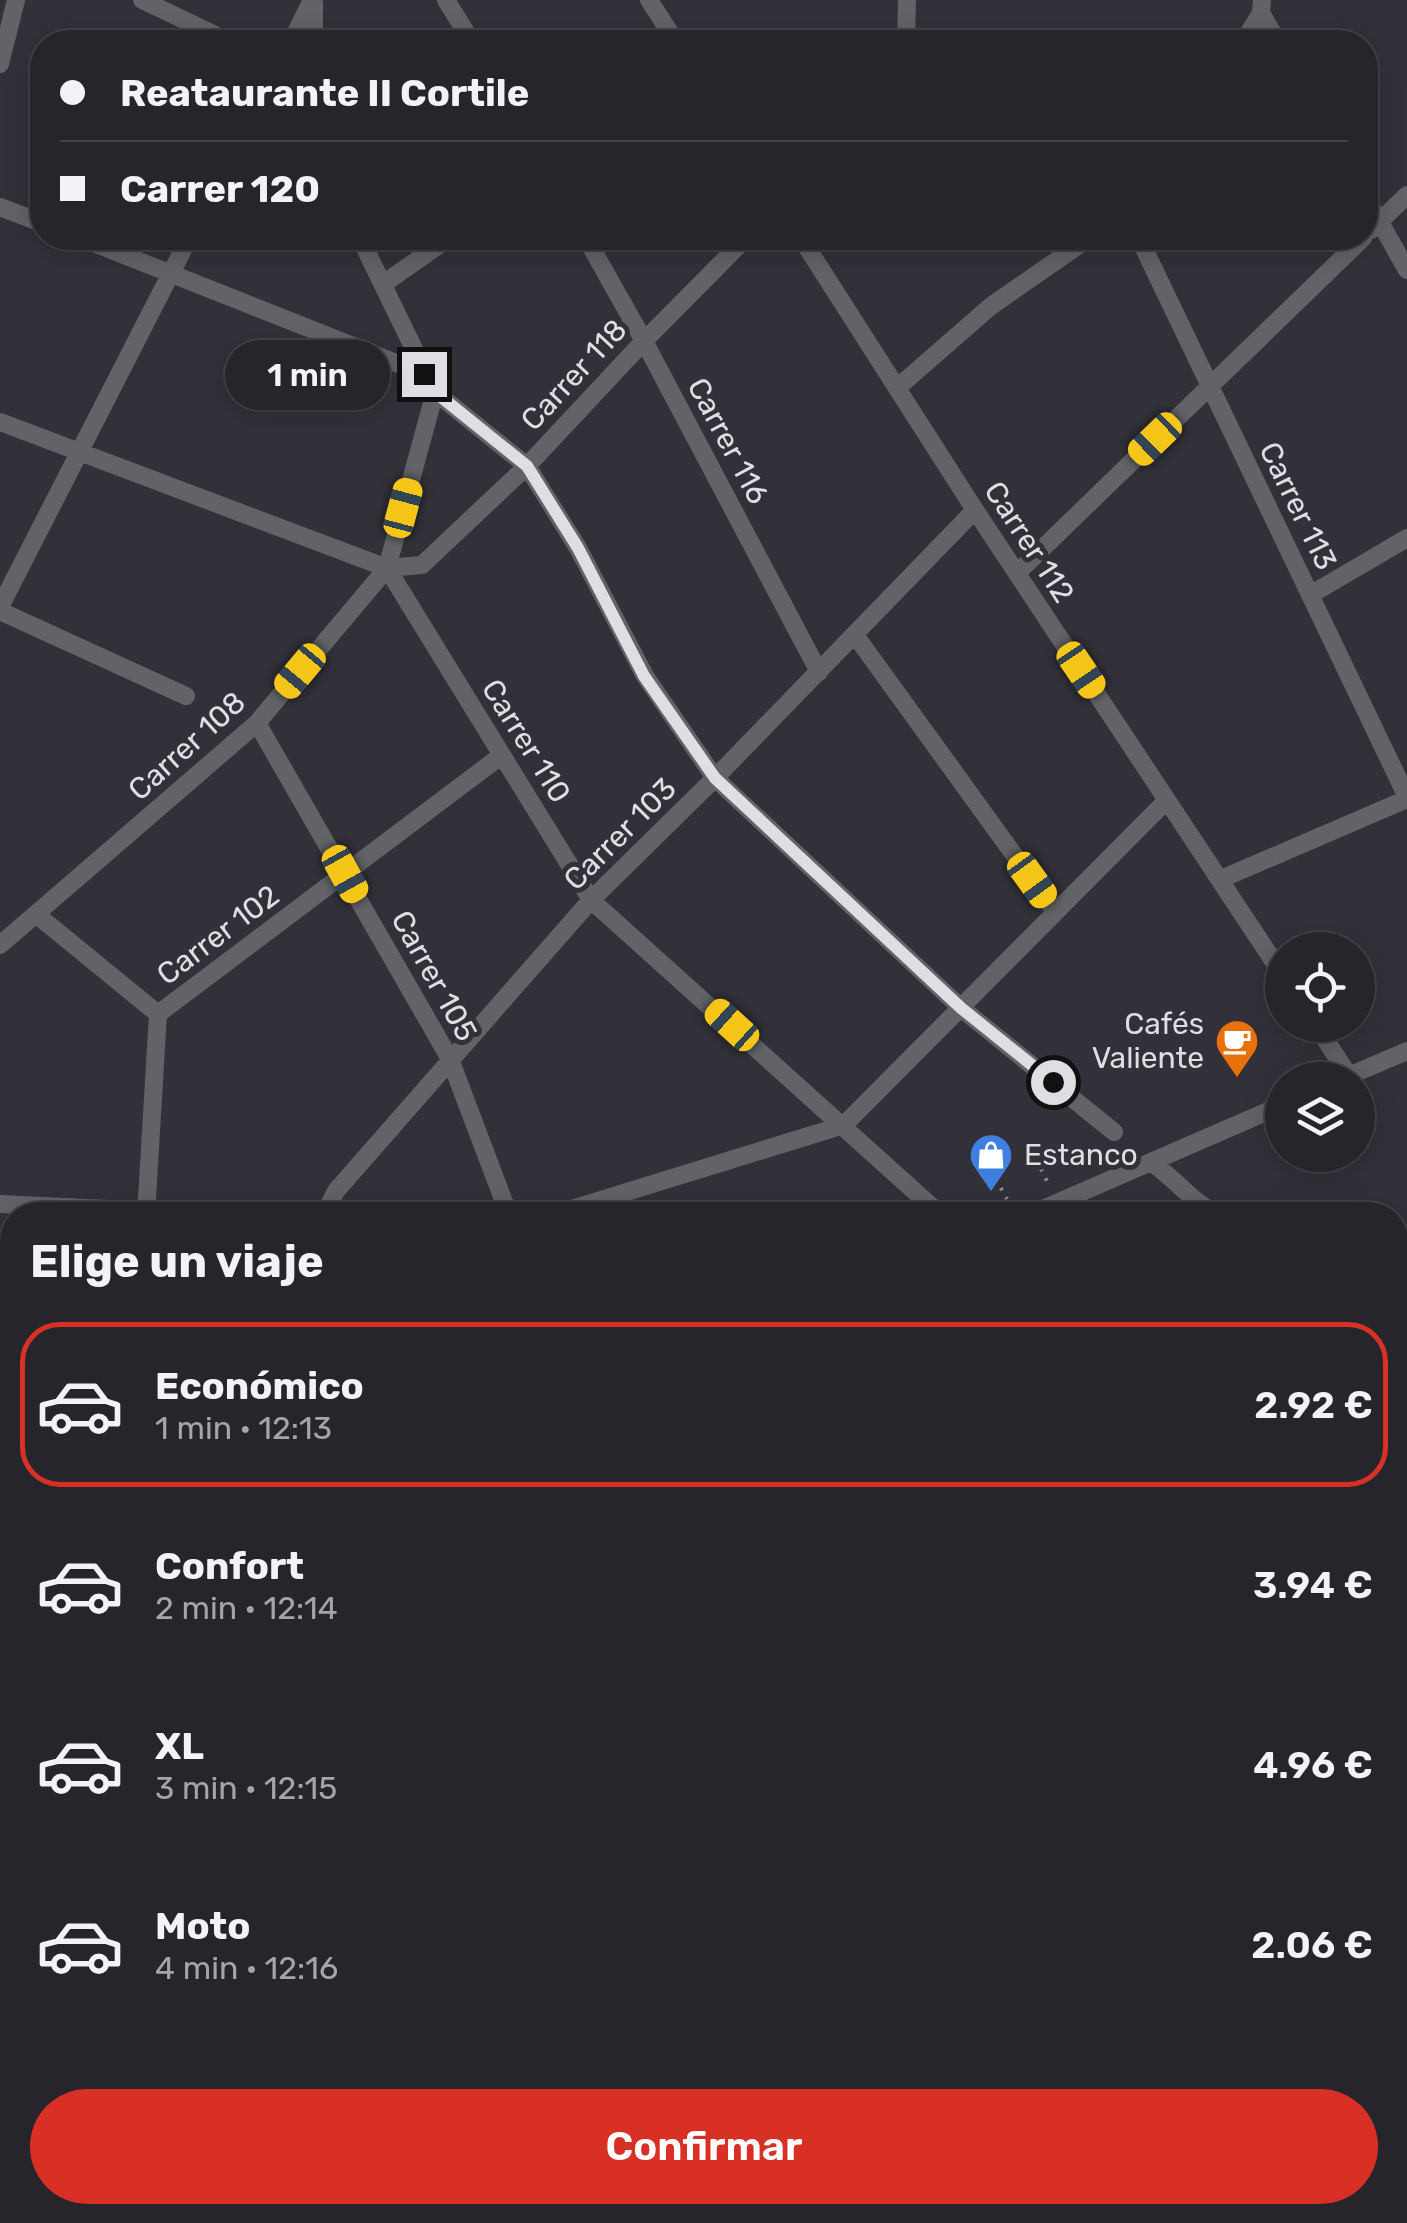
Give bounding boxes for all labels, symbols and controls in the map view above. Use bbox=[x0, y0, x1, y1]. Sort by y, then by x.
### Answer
text: Reataurante II Cortile bbox=[120, 70, 529, 116]
text: Carrer 120 bbox=[120, 166, 320, 212]
street label: Carrer 118 bbox=[514, 312, 634, 438]
callout: 1 min bbox=[224, 339, 389, 409]
route end bbox=[402, 352, 447, 397]
text: 1 min bbox=[267, 356, 348, 394]
street label: Carrer 116 bbox=[680, 372, 776, 510]
car bbox=[1123, 407, 1187, 471]
street label: Carrer 113 bbox=[1252, 436, 1344, 576]
car bbox=[381, 475, 425, 541]
street label: Carrer 112 bbox=[977, 475, 1081, 609]
car bbox=[1052, 637, 1110, 703]
car bbox=[269, 638, 331, 704]
street label: Carrer 110 bbox=[474, 673, 578, 809]
street label: Carrer 108 bbox=[121, 684, 253, 808]
street label: Carrer 103 bbox=[556, 770, 684, 898]
car bbox=[317, 840, 373, 908]
car bbox=[1002, 847, 1062, 913]
street label: Carrer 102 bbox=[150, 877, 286, 993]
street label: Carrer 105 bbox=[383, 904, 485, 1048]
map controls bbox=[1265, 932, 1375, 1172]
button: locate bbox=[1265, 932, 1375, 1042]
car bbox=[700, 994, 764, 1056]
place label: Cafés Valiente bbox=[1092, 1006, 1204, 1076]
cafe icon: Cafés Valiente bbox=[1214, 1018, 1260, 1079]
route start bbox=[1031, 1060, 1076, 1105]
button: layers bbox=[1265, 1062, 1375, 1172]
shop icon: Estanco bbox=[968, 1132, 1014, 1193]
place label: Estanco bbox=[1024, 1137, 1138, 1173]
text: Elige un viaje bbox=[30, 1235, 324, 1288]
icon: car bbox=[35, 1360, 125, 1450]
text: Económico bbox=[155, 1363, 364, 1409]
text: 2.92 € bbox=[1254, 1382, 1373, 1428]
text: 1 min · 12:13 bbox=[155, 1409, 332, 1447]
icon: car bbox=[35, 1540, 125, 1630]
text: Confort bbox=[155, 1543, 304, 1589]
text: 3.94 € bbox=[1253, 1562, 1373, 1608]
text: 2 min · 12:14 bbox=[155, 1589, 338, 1627]
icon: car bbox=[35, 1720, 125, 1810]
text: XL bbox=[155, 1723, 204, 1769]
text: 4.96 € bbox=[1253, 1742, 1373, 1788]
text: 3 min · 12:15 bbox=[155, 1769, 337, 1807]
icon: car bbox=[35, 1900, 125, 1990]
text: Moto bbox=[155, 1903, 251, 1949]
text: 2.06 € bbox=[1251, 1922, 1373, 1968]
text: 4 min · 12:16 bbox=[155, 1949, 338, 1987]
button: Confirmar bbox=[30, 2089, 1378, 2204]

